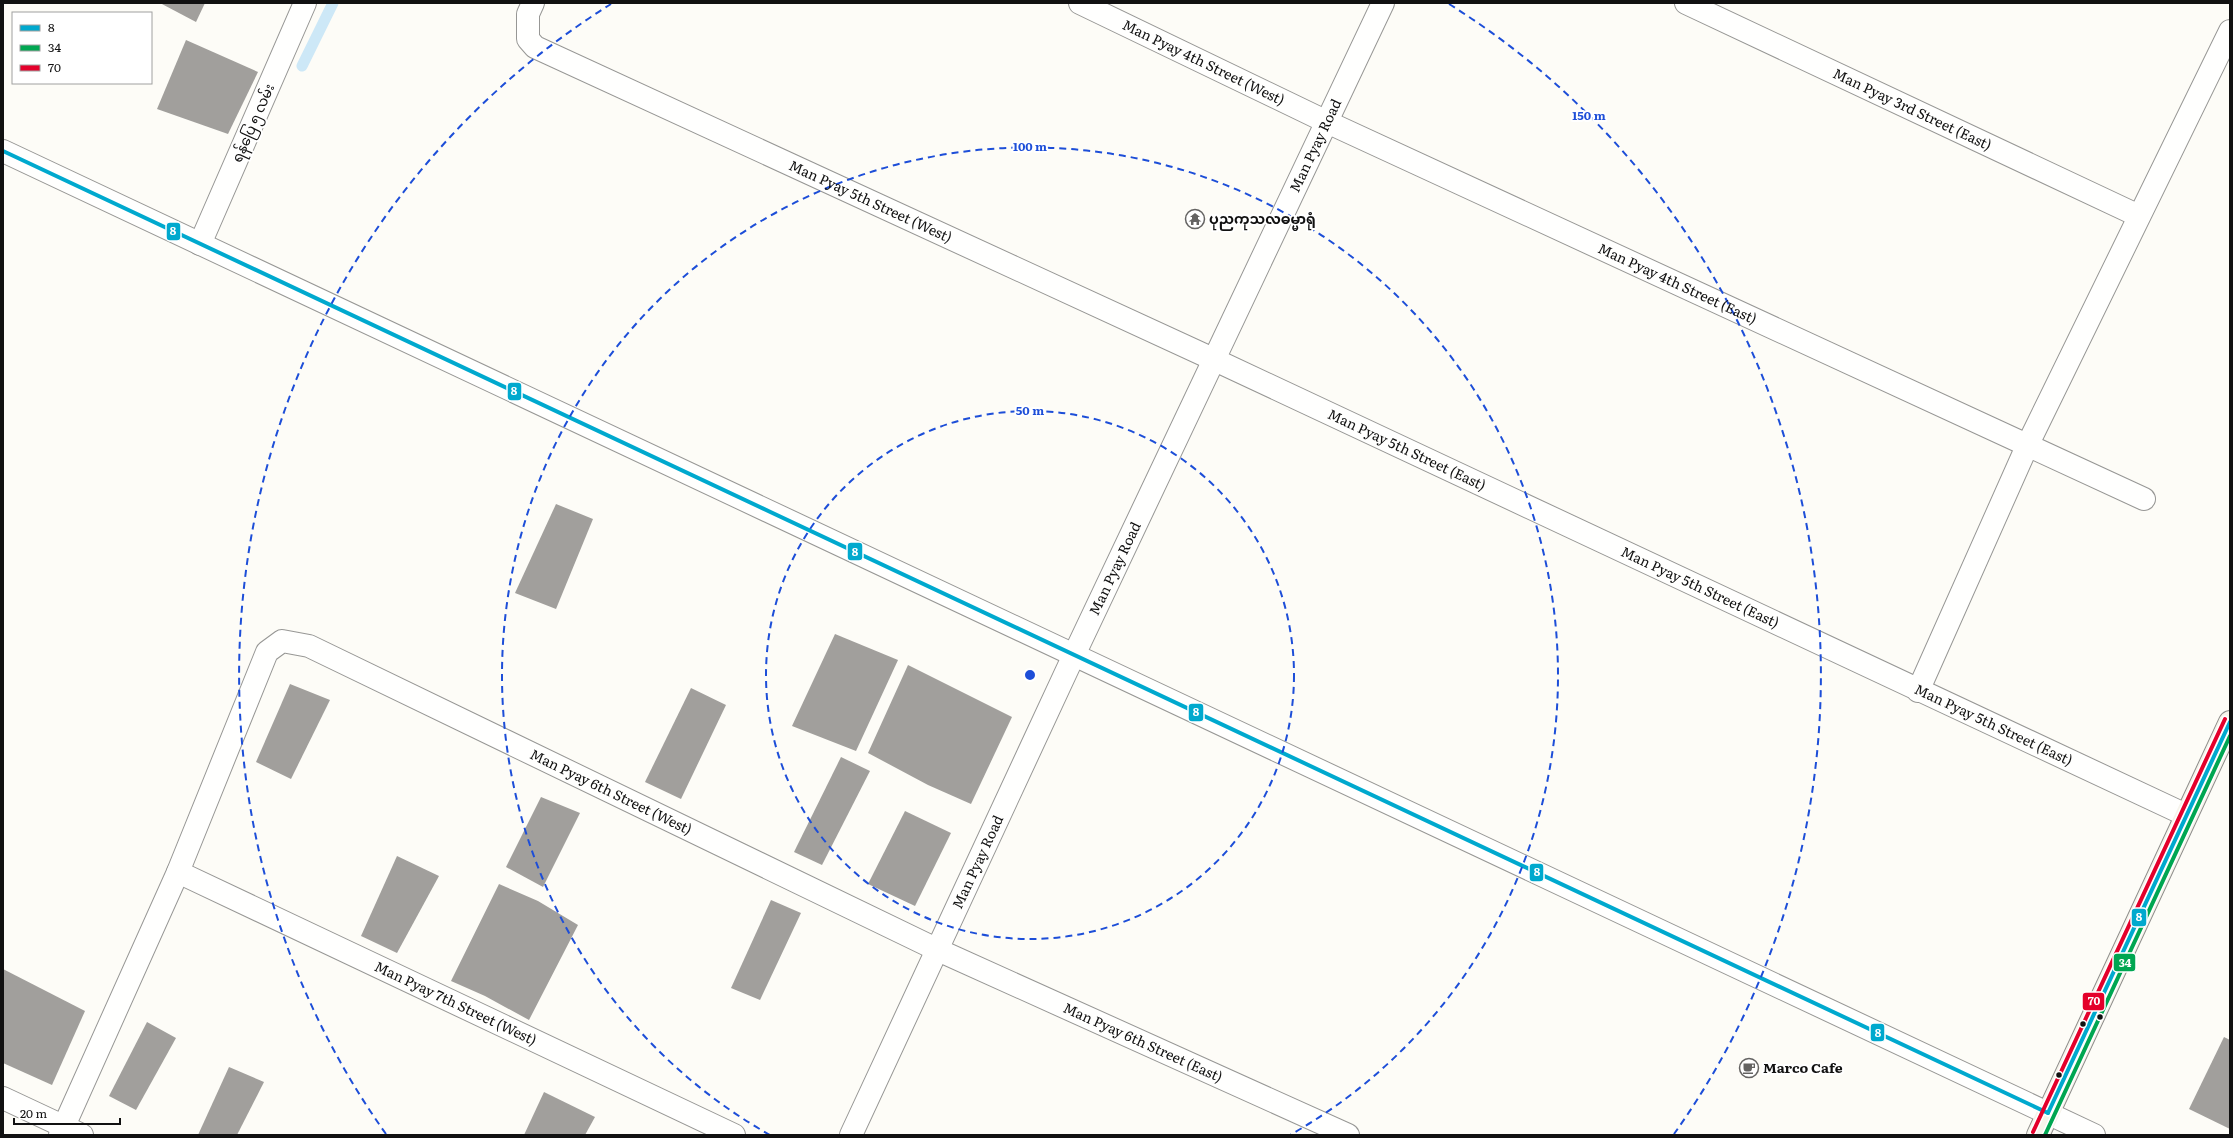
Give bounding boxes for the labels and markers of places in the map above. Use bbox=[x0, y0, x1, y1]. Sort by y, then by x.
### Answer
temple icon: ပုညကုသလဓမ္မာရုံ bbox=[1184, 208, 1206, 230]
place label: ပုညကုသလဓမ္မာရုံ bbox=[1209, 208, 1316, 231]
centre of rings bbox=[1023, 668, 1037, 682]
unlabelled marker bbox=[2095, 1012, 2105, 1022]
unlabelled marker bbox=[2078, 1019, 2088, 1029]
cafe icon: Marco Cafe bbox=[1738, 1057, 1760, 1079]
place label: Marco Cafe bbox=[1763, 1057, 1843, 1077]
unlabelled marker bbox=[2054, 1070, 2064, 1080]

